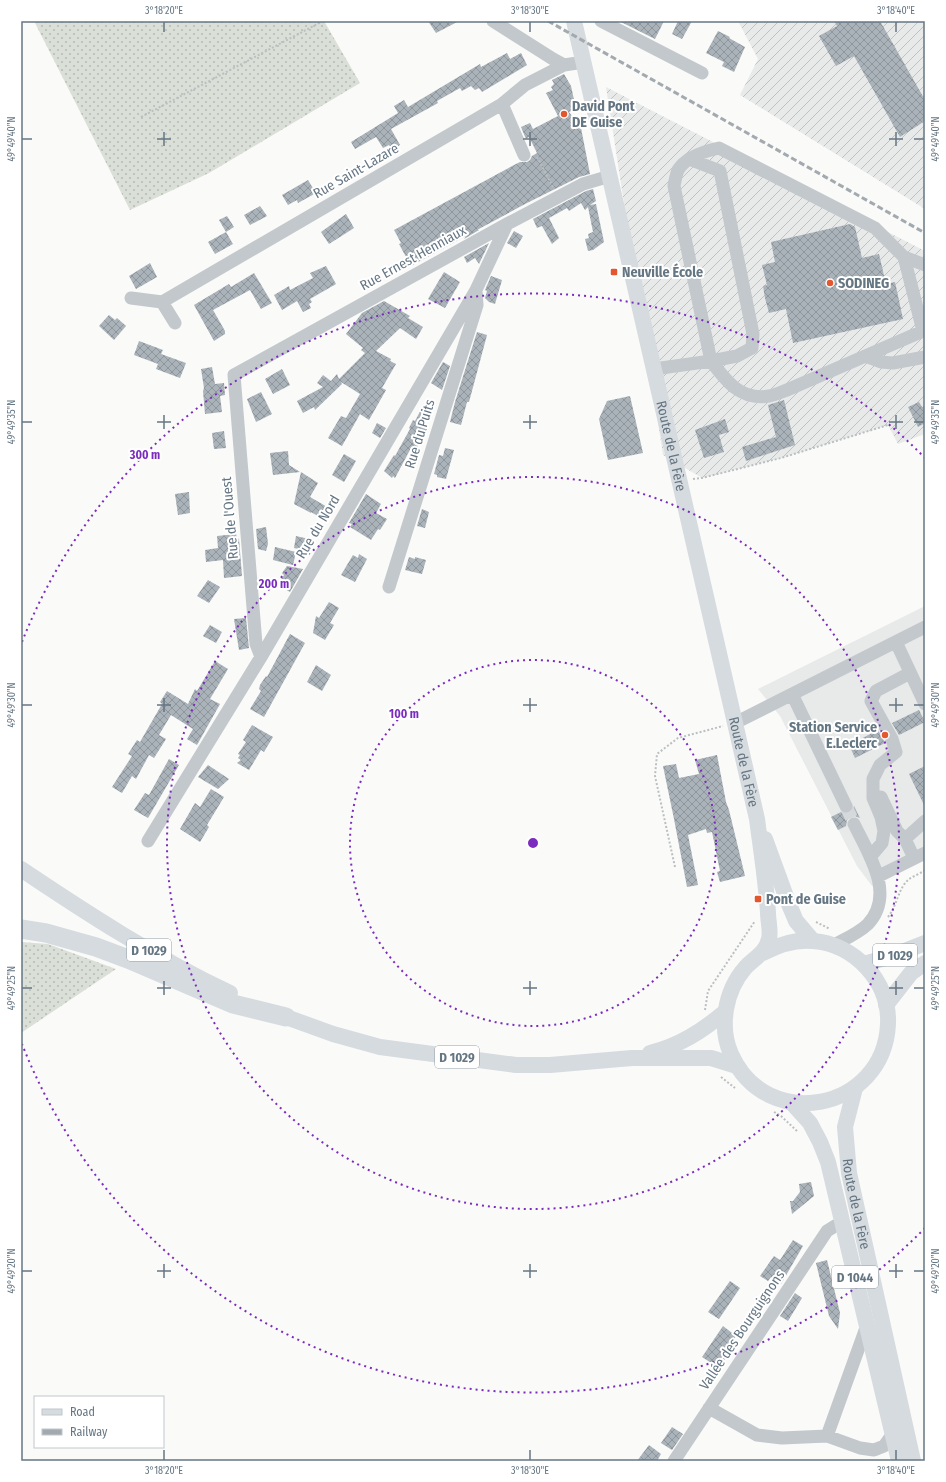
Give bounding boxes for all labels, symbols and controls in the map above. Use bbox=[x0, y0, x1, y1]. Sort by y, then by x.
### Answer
text: 3°18'20"E bbox=[145, 5, 183, 17]
text: 3°18'30"E bbox=[511, 5, 549, 17]
text: 3°18'40"E bbox=[877, 5, 915, 17]
place label: David Pont DE Guise bbox=[572, 98, 636, 131]
marker: David Pont DE Guise bbox=[559, 109, 569, 119]
text: 49°49'40"N bbox=[6, 116, 18, 162]
text: 49°49'40"N bbox=[930, 116, 942, 162]
street label: Rue Saint-Lazare bbox=[310, 140, 402, 202]
street label: Rue Ernest Henniaux bbox=[357, 221, 470, 294]
place label: Neuville École bbox=[622, 263, 703, 281]
marker: Neuville École bbox=[609, 267, 619, 277]
place label: SODINEG bbox=[838, 275, 889, 292]
marker: SODINEG bbox=[825, 278, 835, 288]
street label: Rue du Puits bbox=[401, 397, 439, 471]
street label: Route de la Fère bbox=[653, 399, 690, 493]
text: 49°49'35"N bbox=[6, 400, 18, 444]
text: 49°49'35"N bbox=[930, 400, 942, 444]
text: 300 m bbox=[129, 448, 160, 462]
street label: Rue de l'Ouest bbox=[218, 476, 242, 560]
street label: Rue du Nord bbox=[292, 492, 344, 562]
text: 200 m bbox=[258, 577, 289, 591]
text: 49°49'30"N bbox=[6, 682, 18, 728]
text: 49°49'30"N bbox=[930, 682, 942, 728]
text: 100 m bbox=[389, 707, 419, 721]
street label: Route de la Fère bbox=[725, 715, 762, 809]
place label: Station Service E.Leclerc bbox=[789, 719, 878, 752]
marker: Station Service E.Leclerc bbox=[880, 730, 890, 740]
centre of rings bbox=[526, 836, 540, 850]
place label: Pont de Guise bbox=[766, 891, 846, 908]
marker: Pont de Guise bbox=[753, 894, 763, 904]
road number: D 1029 bbox=[127, 939, 171, 961]
road number: D 1029 bbox=[873, 944, 917, 966]
text: 49°49'25"N bbox=[6, 966, 18, 1010]
text: 49°49'25"N bbox=[930, 966, 942, 1010]
road number: D 1029 bbox=[435, 1046, 479, 1068]
street label: Route de la Fère bbox=[839, 1158, 874, 1251]
text: 49°49'20"N bbox=[6, 1248, 18, 1294]
text: 49°49'20"N bbox=[930, 1248, 942, 1294]
road number: D 1044 bbox=[832, 1266, 878, 1288]
street label: Vallée des Bourguignons bbox=[696, 1267, 788, 1393]
legend bbox=[34, 1396, 164, 1448]
text: Road bbox=[70, 1405, 95, 1419]
text: Railway bbox=[70, 1425, 108, 1439]
text: 3°18'20"E bbox=[145, 1465, 183, 1477]
text: 3°18'30"E bbox=[511, 1465, 549, 1477]
text: 3°18'40"E bbox=[877, 1465, 915, 1477]

